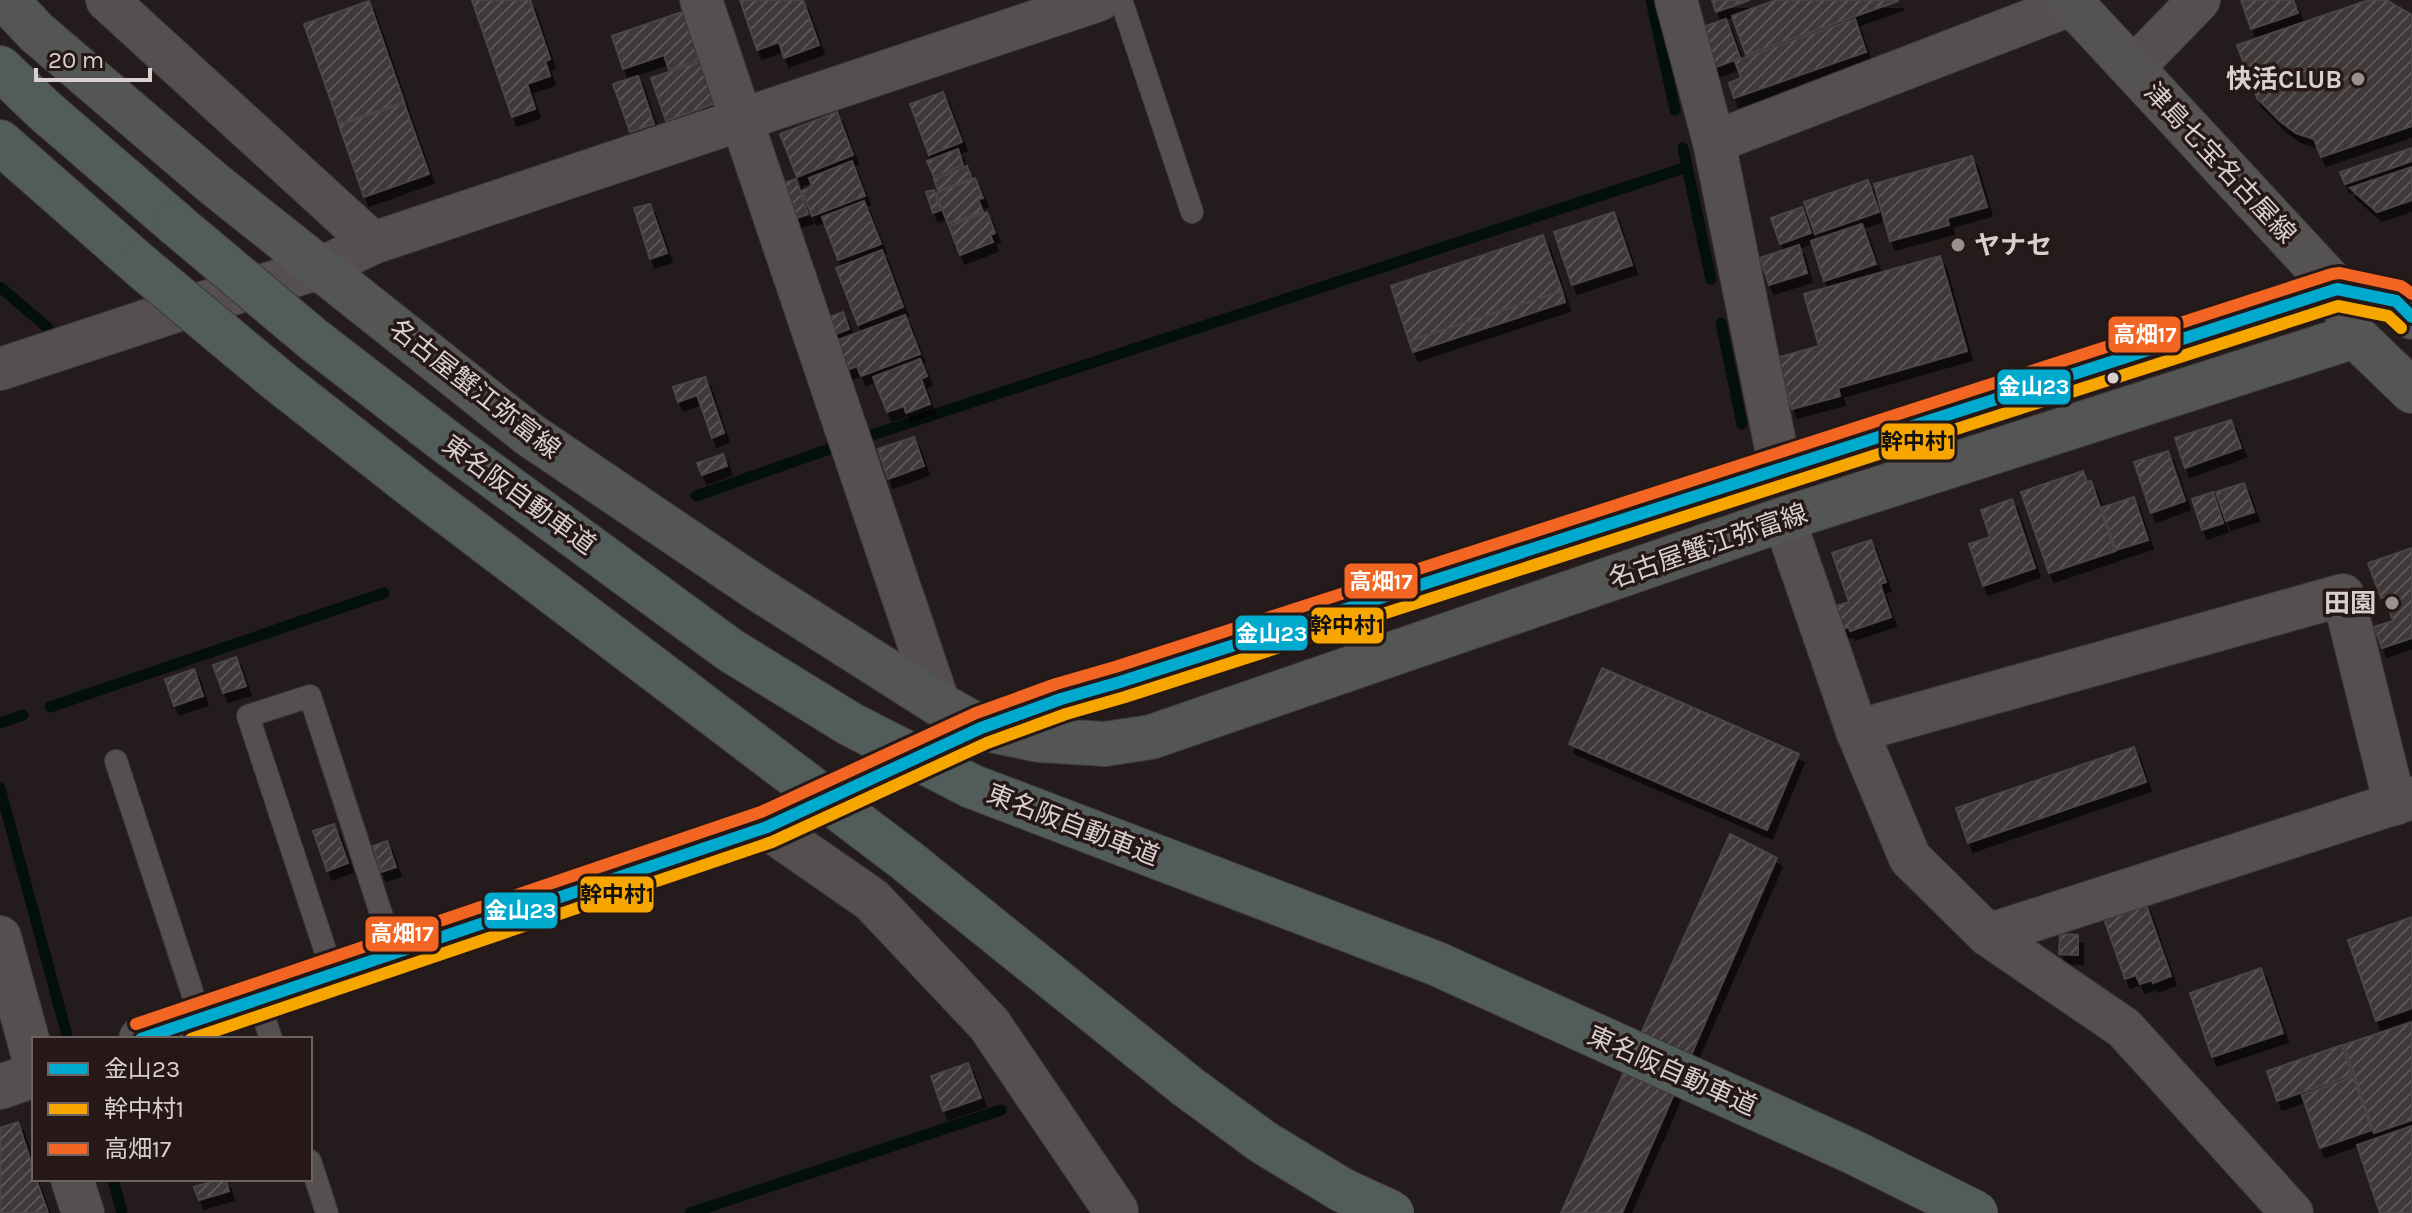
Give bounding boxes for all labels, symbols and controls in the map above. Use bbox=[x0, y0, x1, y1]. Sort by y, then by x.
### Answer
scale bar bbox=[36, 32, 150, 82]
text: 20 m bbox=[48, 46, 104, 74]
place label: 快活CLUB bbox=[2226, 64, 2342, 95]
marker: 快活CLUB bbox=[2349, 70, 2367, 88]
street label: 津島七宝名古屋線 bbox=[2138, 76, 2302, 250]
place label: ヤナセ bbox=[1974, 230, 2052, 261]
marker: ヤナセ bbox=[1949, 236, 1967, 254]
street label: 名古屋蟹江弥富線 bbox=[383, 313, 567, 465]
line badge: 高畑17 bbox=[2107, 315, 2182, 354]
text: 高畑17 bbox=[2114, 322, 2176, 348]
line badge: 金山23 bbox=[1996, 368, 2072, 406]
unlabelled marker bbox=[2105, 370, 2121, 386]
text: 金山23 bbox=[1999, 374, 2070, 400]
line badge: 幹中村1 bbox=[1880, 422, 1956, 461]
street label: 東名阪自動車道 bbox=[436, 429, 602, 561]
text: 幹中村1 bbox=[1881, 429, 1955, 455]
street label: 名古屋蟹江弥富線 bbox=[1605, 497, 1811, 595]
line badge: 高畑17 bbox=[1343, 562, 1419, 600]
text: 高畑17 bbox=[1350, 569, 1412, 595]
place label: 田園 bbox=[2324, 588, 2376, 619]
marker: 田園 bbox=[2383, 594, 2401, 612]
line badge: 幹中村1 bbox=[1310, 606, 1385, 645]
text: 幹中村1 bbox=[1310, 613, 1384, 639]
line badge: 金山23 bbox=[1234, 614, 1309, 652]
text: 金山23 bbox=[1237, 621, 1308, 647]
street label: 東名阪自動車道 bbox=[982, 778, 1164, 872]
line badge: 幹中村1 bbox=[579, 875, 655, 914]
text: 幹中村1 bbox=[580, 882, 654, 908]
line badge: 金山23 bbox=[483, 891, 559, 930]
text: 金山23 bbox=[486, 898, 557, 924]
line badge: 高畑17 bbox=[364, 915, 440, 953]
text: 高畑17 bbox=[371, 921, 433, 947]
street label: 東名阪自動車道 bbox=[1583, 1020, 1761, 1122]
legend bbox=[32, 1037, 312, 1181]
text: 金山23 bbox=[104, 1055, 180, 1083]
text: 幹中村1 bbox=[104, 1095, 184, 1123]
text: 高畑17 bbox=[104, 1135, 171, 1163]

